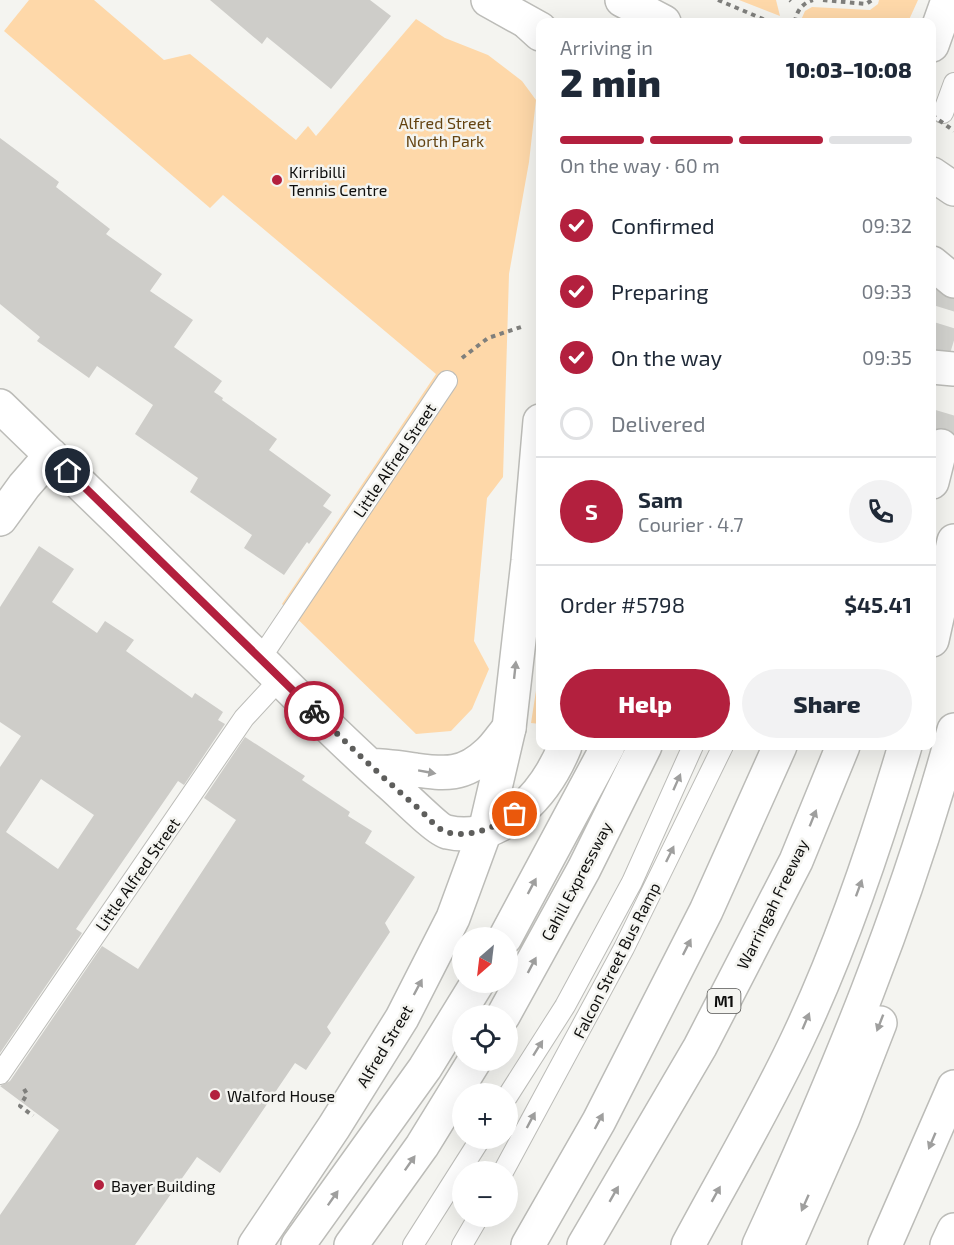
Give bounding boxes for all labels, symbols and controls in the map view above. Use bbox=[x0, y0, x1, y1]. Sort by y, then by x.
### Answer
text: Arriving in bbox=[560, 35, 653, 59]
text: 10:03–10:08 bbox=[786, 56, 912, 82]
text: 2 min bbox=[560, 58, 661, 105]
park label: Alfred Street North Park bbox=[399, 113, 491, 150]
text: On the way · 60 m bbox=[560, 153, 720, 177]
place label: Kirribilli Tennis Centre bbox=[289, 162, 387, 199]
marker: Kirribilli Tennis Centre bbox=[270, 173, 284, 187]
icon: check bbox=[560, 209, 593, 242]
text: Confirmed bbox=[611, 212, 715, 238]
text: 09:32 bbox=[861, 213, 912, 237]
icon: check bbox=[560, 275, 593, 308]
text: Preparing bbox=[611, 278, 709, 304]
text: 09:33 bbox=[862, 279, 912, 303]
icon: check bbox=[560, 341, 593, 374]
text: On the way bbox=[611, 344, 722, 370]
text: 09:35 bbox=[862, 345, 912, 369]
street label: Little Alfred Street bbox=[349, 399, 439, 521]
text: Delivered bbox=[611, 410, 706, 436]
pin bbox=[42, 445, 93, 496]
icon: home bbox=[51, 454, 84, 487]
button: phone bbox=[849, 480, 912, 543]
text: Sam bbox=[638, 486, 683, 512]
text: S bbox=[585, 498, 598, 524]
text: Courier · 4.7 bbox=[638, 512, 744, 536]
text: Order #5798 bbox=[560, 591, 685, 617]
text: $45.41 bbox=[844, 591, 912, 617]
one-way arrow bbox=[511, 661, 520, 680]
button: Help bbox=[560, 669, 730, 738]
button: Share bbox=[742, 669, 912, 738]
courier bbox=[284, 681, 344, 741]
icon: bike bbox=[298, 695, 331, 728]
one-way arrow bbox=[417, 767, 436, 776]
one-way arrow bbox=[673, 773, 682, 791]
pin bbox=[489, 788, 540, 839]
icon: bag bbox=[498, 797, 531, 830]
one-way arrow bbox=[808, 809, 818, 827]
street label: Little Alfred Street bbox=[91, 814, 183, 934]
street label: Cahill Expressway bbox=[537, 818, 616, 944]
street label: Warringah Freeway bbox=[732, 835, 812, 972]
one-way arrow bbox=[665, 846, 674, 863]
one-way arrow bbox=[527, 877, 537, 894]
street label: Falcon Street Bus Ramp bbox=[568, 879, 664, 1041]
one-way arrow bbox=[854, 879, 864, 897]
north arrow bbox=[452, 927, 518, 993]
map controls bbox=[452, 927, 518, 1227]
one-way arrow bbox=[683, 939, 692, 956]
one-way arrow bbox=[527, 956, 537, 973]
one-way arrow bbox=[413, 978, 423, 995]
road number: M1 bbox=[708, 989, 740, 1013]
street label: Alfred Street bbox=[352, 1001, 416, 1091]
button: locate bbox=[452, 1005, 518, 1071]
one-way arrow bbox=[801, 1011, 811, 1029]
one-way arrow bbox=[874, 1014, 884, 1032]
one-way arrow bbox=[533, 1039, 544, 1056]
button: + bbox=[452, 1083, 518, 1149]
place label: Walford House bbox=[227, 1086, 335, 1105]
marker: Walford House bbox=[208, 1088, 222, 1102]
one-way arrow bbox=[526, 1111, 536, 1128]
one-way arrow bbox=[594, 1112, 604, 1129]
one-way arrow bbox=[927, 1133, 937, 1151]
one-way arrow bbox=[404, 1156, 416, 1172]
button: − bbox=[452, 1161, 518, 1227]
place label: Bayer Building bbox=[111, 1176, 216, 1195]
marker: Bayer Building bbox=[92, 1178, 106, 1192]
one-way arrow bbox=[711, 1185, 721, 1202]
one-way arrow bbox=[608, 1186, 618, 1203]
one-way arrow bbox=[327, 1191, 339, 1207]
one-way arrow bbox=[800, 1195, 810, 1213]

